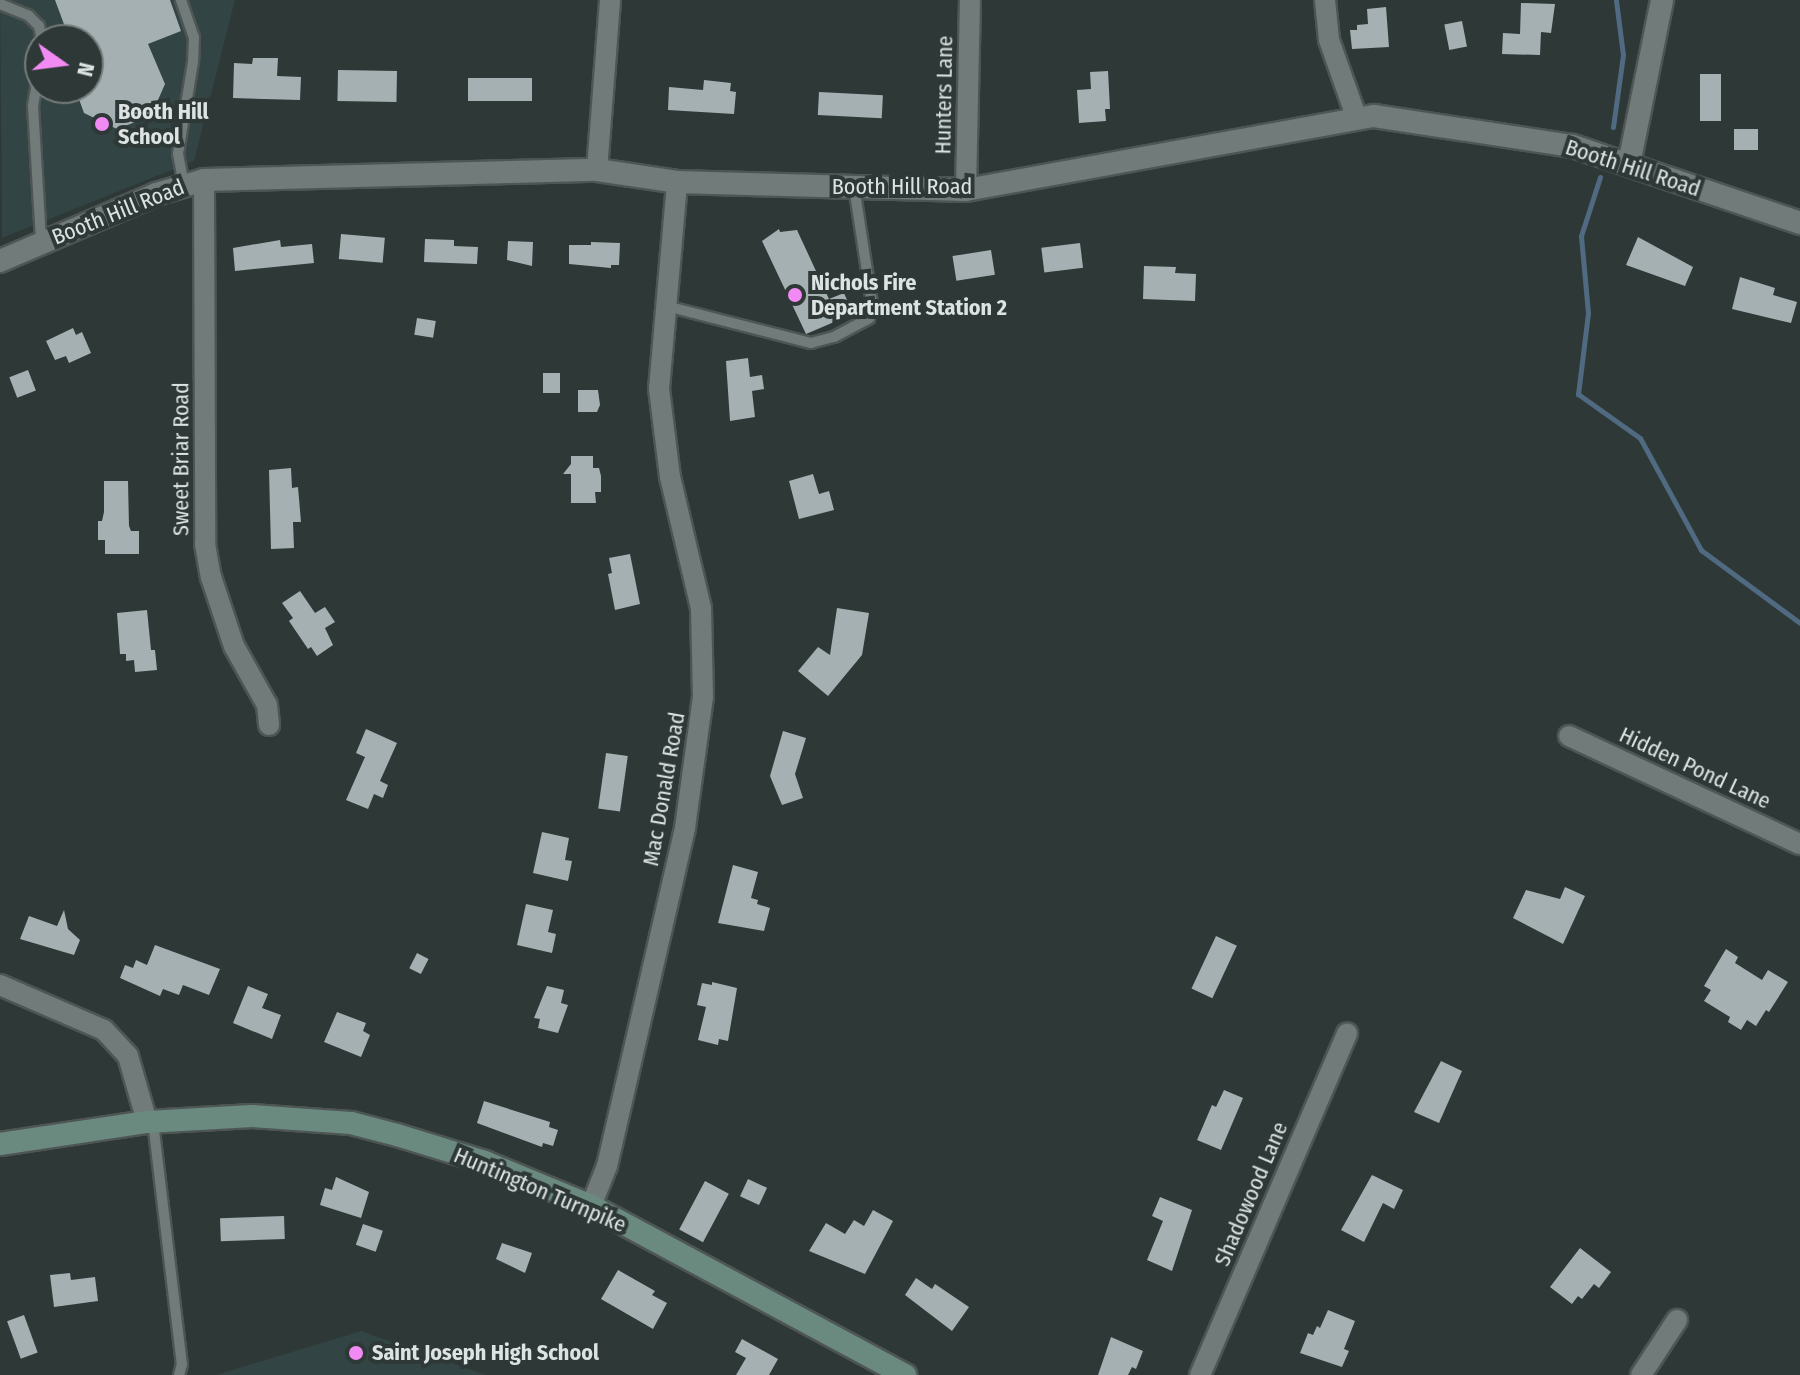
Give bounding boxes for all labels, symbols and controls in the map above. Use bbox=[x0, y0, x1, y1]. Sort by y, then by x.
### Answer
north arrow bbox=[24, 24, 104, 104]
street label: Hunters Lane bbox=[930, 35, 958, 155]
text: N bbox=[71, 60, 101, 79]
place label: Booth Hill School bbox=[118, 98, 209, 150]
marker: Booth Hill School bbox=[93, 115, 111, 133]
street label: Booth Hill Road bbox=[1562, 134, 1704, 202]
street label: Booth Hill Road bbox=[48, 173, 188, 251]
street label: Booth Hill Road bbox=[832, 174, 972, 200]
place label: Nichols Fire Department Station 2 bbox=[811, 269, 1007, 320]
marker: Nichols Fire Department Station 2 bbox=[786, 286, 804, 304]
street label: Sweet Briar Road bbox=[168, 382, 194, 536]
street label: Mac Donald Road bbox=[637, 710, 691, 868]
street label: Hidden Pond Lane bbox=[1615, 721, 1775, 815]
street label: Shadowood Lane bbox=[1209, 1118, 1293, 1270]
street label: Huntington Turnpike bbox=[450, 1142, 630, 1238]
place label: Saint Joseph High School bbox=[372, 1340, 599, 1366]
marker: Saint Joseph High School bbox=[347, 1344, 365, 1362]

